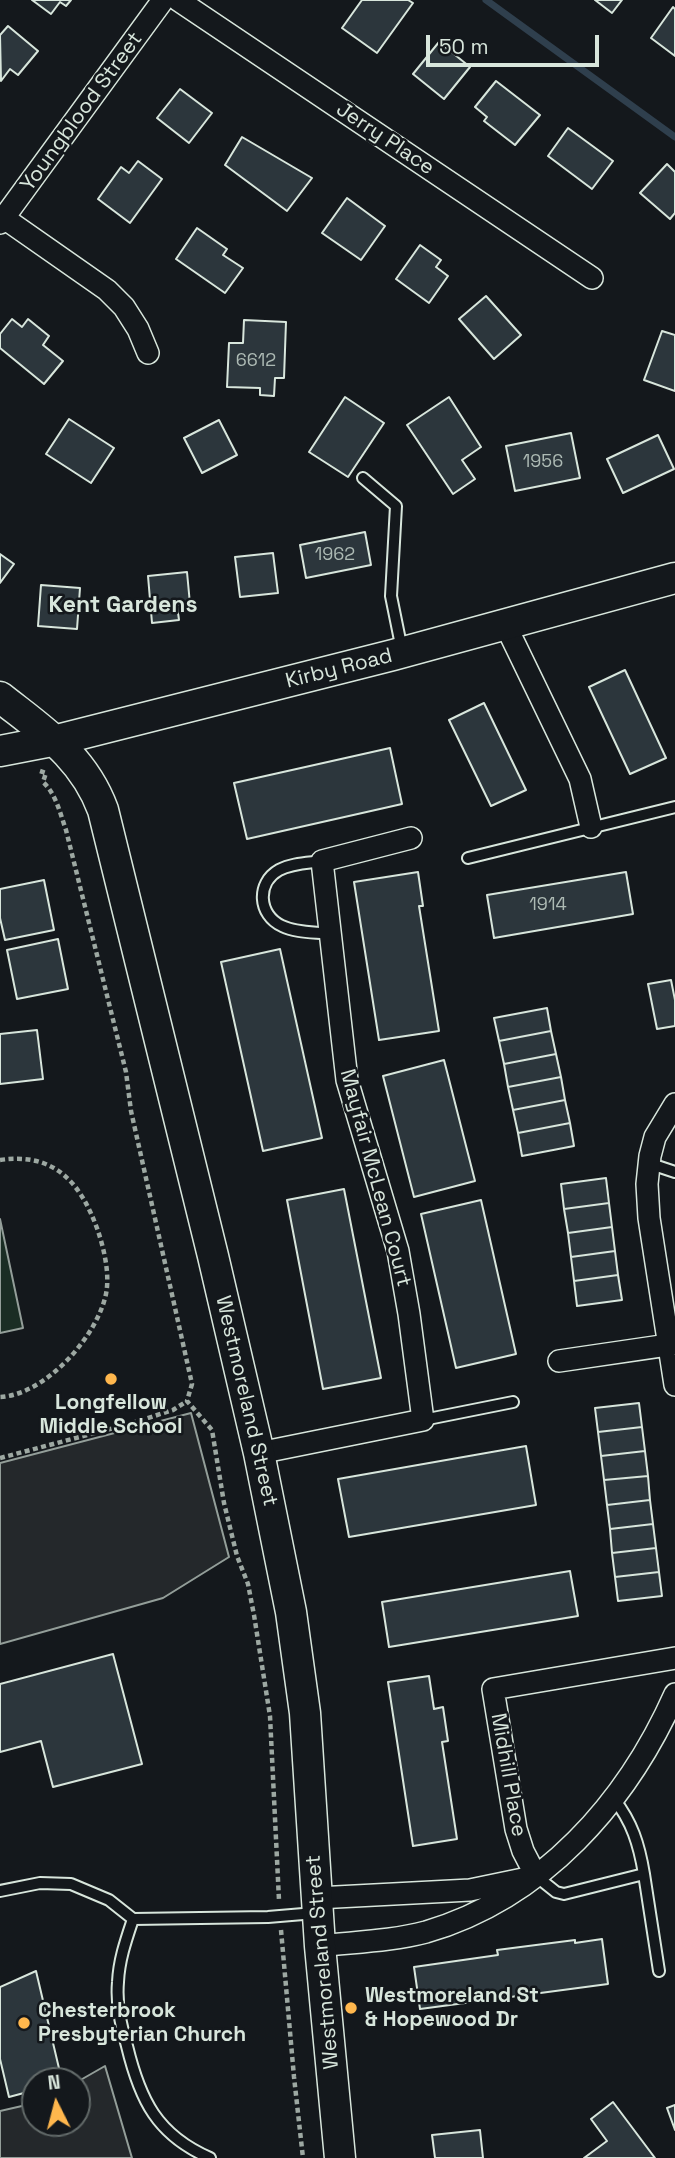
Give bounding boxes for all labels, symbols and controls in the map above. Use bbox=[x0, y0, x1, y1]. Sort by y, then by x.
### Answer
scale bar bbox=[430, 21, 603, 65]
street label: Youngblood Street bbox=[16, 27, 148, 197]
text: 50 m bbox=[439, 33, 489, 60]
street label: Jerry Place bbox=[331, 97, 439, 181]
house number: 6612 bbox=[236, 350, 276, 372]
house number: 1956 bbox=[523, 451, 563, 473]
house number: 1962 bbox=[315, 544, 355, 566]
district label: Kent Gardens bbox=[49, 592, 197, 620]
street label: Kirby Road bbox=[283, 644, 395, 694]
house number: 1914 bbox=[529, 894, 567, 916]
street label: Mayfair McLean Court bbox=[334, 1066, 416, 1290]
street label: Westmoreland Street bbox=[210, 1293, 282, 1509]
marker: Longfellow Middle School bbox=[103, 1371, 119, 1387]
place label: Longfellow Middle School bbox=[39, 1390, 183, 1440]
street label: Midhill Place bbox=[485, 1711, 531, 1839]
street label: Westmoreland Street bbox=[301, 1854, 345, 2070]
place label: Westmoreland St & Hopewood Dr bbox=[365, 1983, 539, 2033]
place label: Chesterbrook Presbyterian Church bbox=[38, 1998, 246, 2048]
marker: Westmoreland St & Hopewood Dr bbox=[343, 2000, 359, 2016]
marker: Chesterbrook Presbyterian Church bbox=[16, 2015, 32, 2031]
north arrow bbox=[21, 2067, 91, 2137]
text: N bbox=[46, 2070, 62, 2096]

